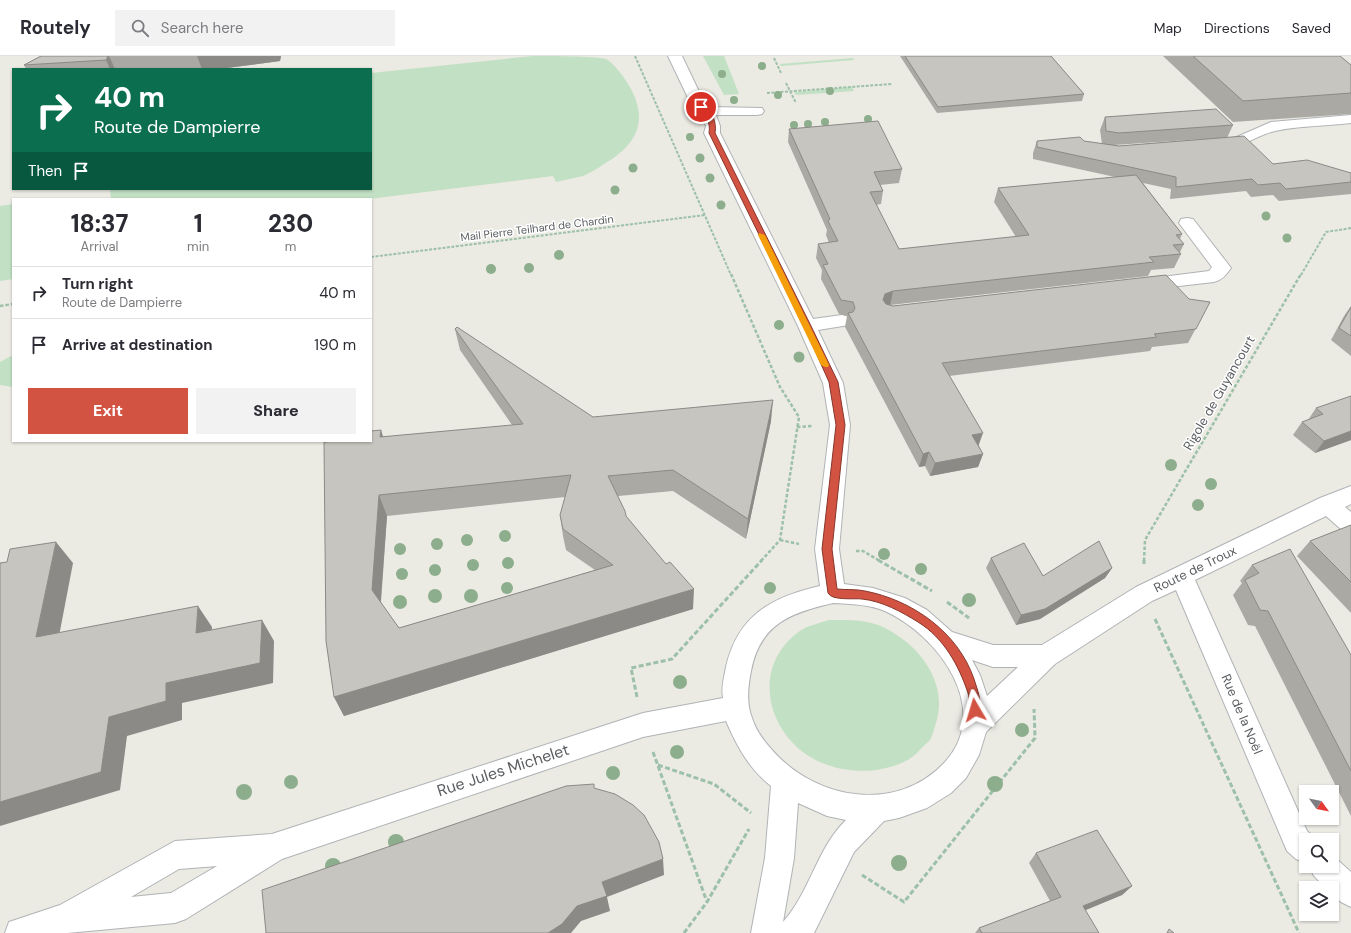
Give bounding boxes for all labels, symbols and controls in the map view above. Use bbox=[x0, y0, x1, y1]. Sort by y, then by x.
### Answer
search box bbox=[115, 10, 395, 46]
text: Routely bbox=[20, 15, 91, 40]
icon: search bbox=[129, 17, 151, 39]
text: Search here bbox=[161, 18, 243, 38]
text: Map bbox=[1154, 19, 1182, 37]
text: Directions bbox=[1204, 19, 1270, 37]
text: Saved bbox=[1292, 19, 1331, 37]
text: 40 m bbox=[94, 79, 165, 116]
icon: right bbox=[28, 84, 80, 136]
pin bbox=[684, 90, 718, 124]
icon: arrive bbox=[690, 96, 712, 118]
text: Route de Dampierre bbox=[94, 115, 260, 139]
icon: arrive bbox=[70, 160, 92, 182]
text: Then bbox=[28, 161, 62, 181]
text: 18:37 bbox=[71, 208, 128, 239]
text: 1 bbox=[194, 208, 203, 239]
text: 230 bbox=[268, 208, 313, 239]
street label: Mail Pierre Teilhard de Chardin bbox=[460, 212, 614, 244]
text: Arrival bbox=[81, 238, 118, 255]
text: min bbox=[187, 238, 209, 255]
text: m bbox=[285, 238, 296, 255]
text: Turn right bbox=[62, 274, 133, 294]
icon: right bbox=[28, 282, 50, 304]
text: 40 m bbox=[319, 283, 356, 303]
text: Route de Dampierre bbox=[62, 294, 182, 311]
street label: Rigole de Guyancourt bbox=[1179, 333, 1259, 453]
icon: arrive bbox=[28, 334, 50, 356]
text: Arrive at destination bbox=[62, 335, 213, 355]
text: 190 m bbox=[314, 335, 356, 355]
button: Exit bbox=[28, 388, 188, 434]
button: Share bbox=[196, 388, 356, 434]
street label: Route de Troux bbox=[1151, 541, 1240, 596]
street label: Rue de la Noël bbox=[1217, 671, 1267, 757]
position arrow bbox=[954, 689, 996, 731]
street label: Rue Jules Michelet bbox=[434, 739, 572, 801]
north arrow bbox=[1299, 785, 1339, 825]
map controls bbox=[1299, 785, 1339, 921]
button: search bbox=[1299, 833, 1339, 873]
button: layers bbox=[1299, 881, 1339, 921]

